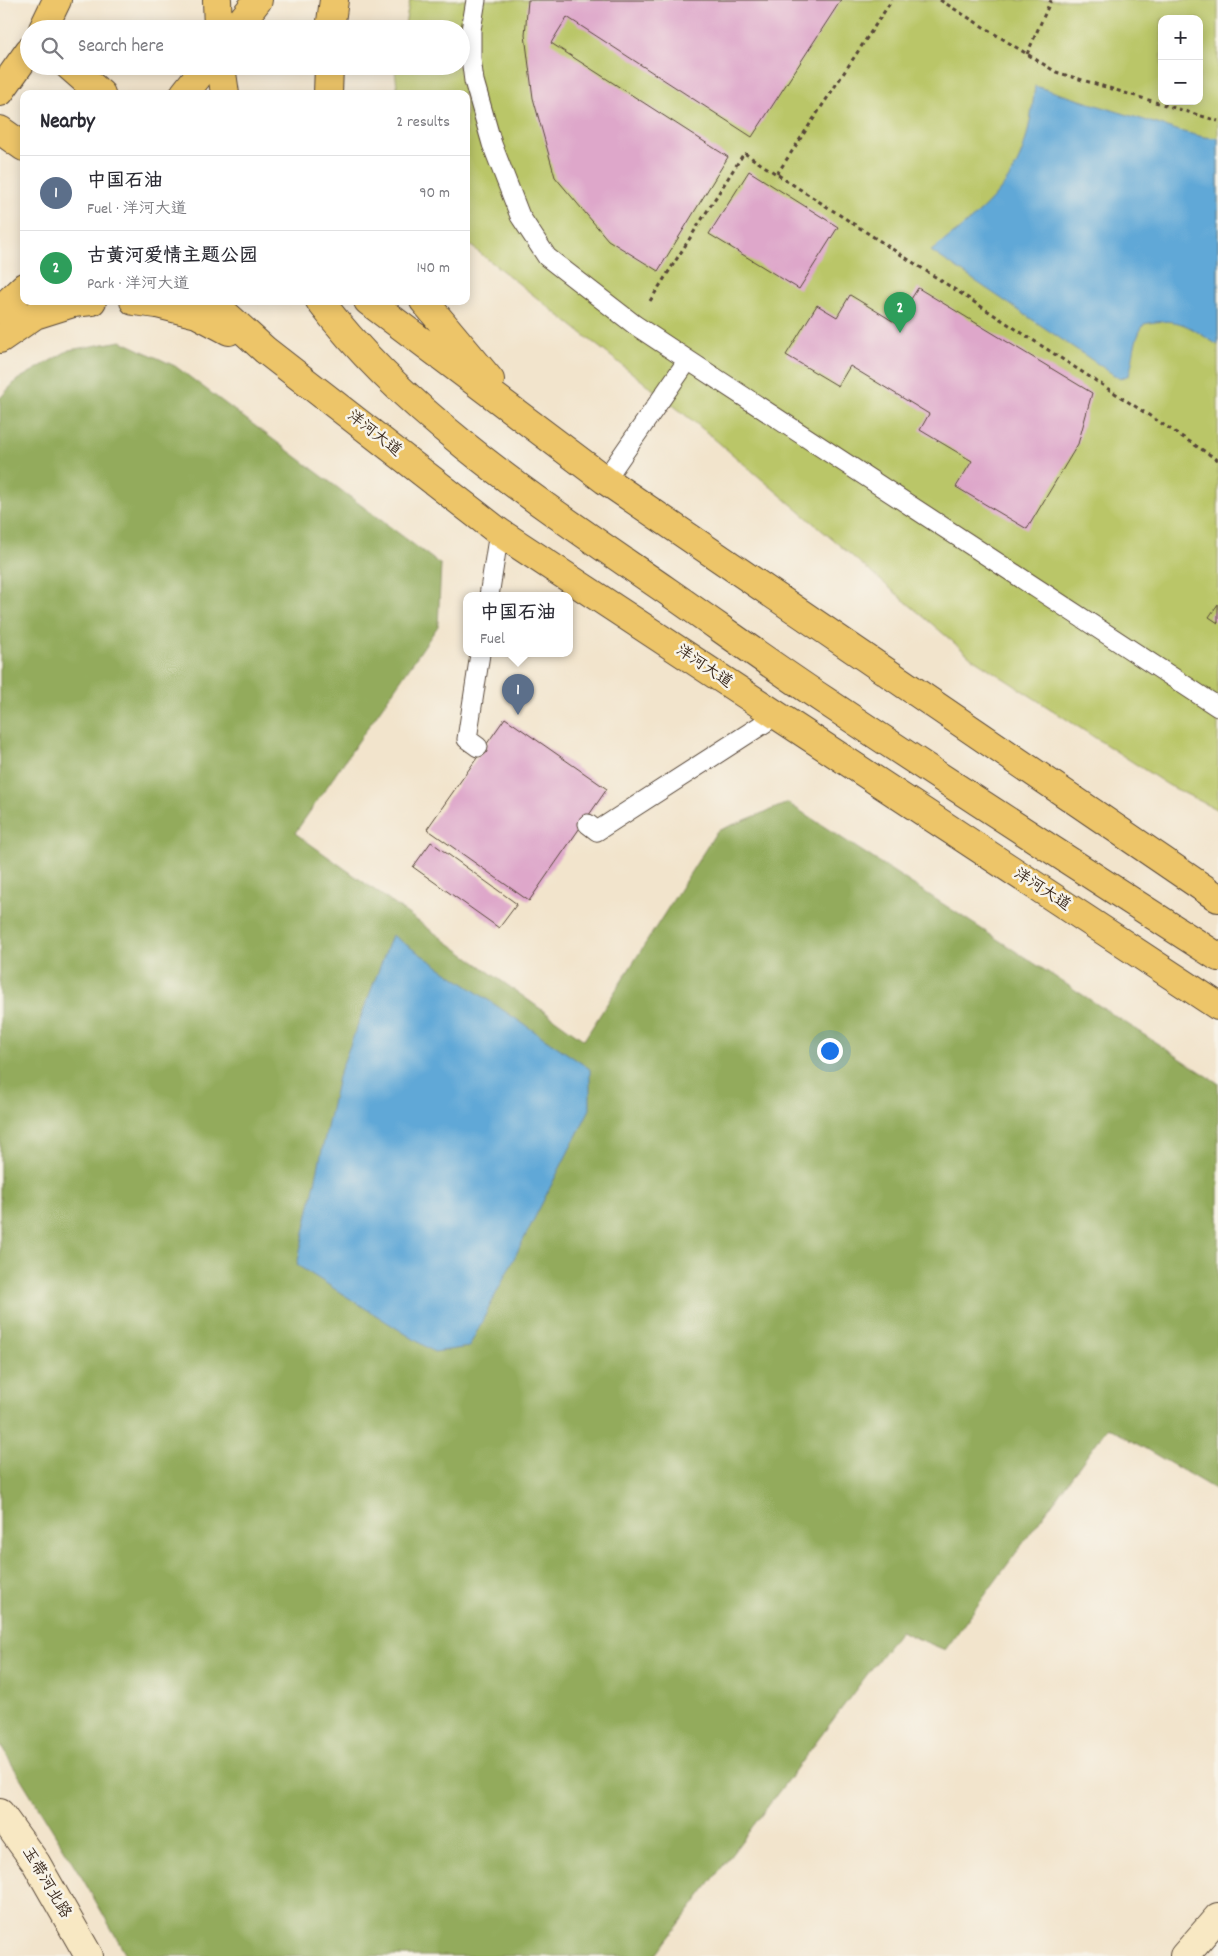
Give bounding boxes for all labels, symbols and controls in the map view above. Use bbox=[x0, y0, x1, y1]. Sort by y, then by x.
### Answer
map controls bbox=[1158, 15, 1203, 105]
button: + bbox=[1158, 15, 1203, 60]
search box bbox=[20, 20, 470, 75]
icon: search bbox=[38, 34, 66, 62]
text: Search here bbox=[78, 34, 164, 61]
button: − bbox=[1158, 60, 1203, 105]
text: Nearby bbox=[40, 108, 95, 138]
text: 2 results bbox=[396, 111, 450, 134]
text: 中国石油 bbox=[87, 169, 163, 196]
text: 1 bbox=[54, 182, 58, 205]
text: 90 m bbox=[419, 182, 450, 205]
text: Fuel · 洋河大道 bbox=[87, 198, 187, 221]
text: 古黄河爱情主题公园 bbox=[87, 244, 258, 271]
text: 2 bbox=[53, 257, 60, 280]
text: 140 m bbox=[416, 257, 450, 280]
text: Park · 洋河大道 bbox=[87, 273, 189, 296]
pin: 2 bbox=[884, 292, 916, 333]
street label: 洋河大道 bbox=[342, 405, 406, 463]
popup bbox=[463, 592, 573, 657]
text: 中国石油 bbox=[480, 601, 556, 628]
text: Fuel bbox=[480, 628, 505, 651]
street label: 洋河大道 bbox=[671, 640, 737, 694]
pin: 1 bbox=[502, 674, 534, 715]
street label: 洋河大道 bbox=[1009, 863, 1075, 917]
your location bbox=[817, 1038, 843, 1064]
street label: 玉带河北路 bbox=[16, 1843, 76, 1923]

